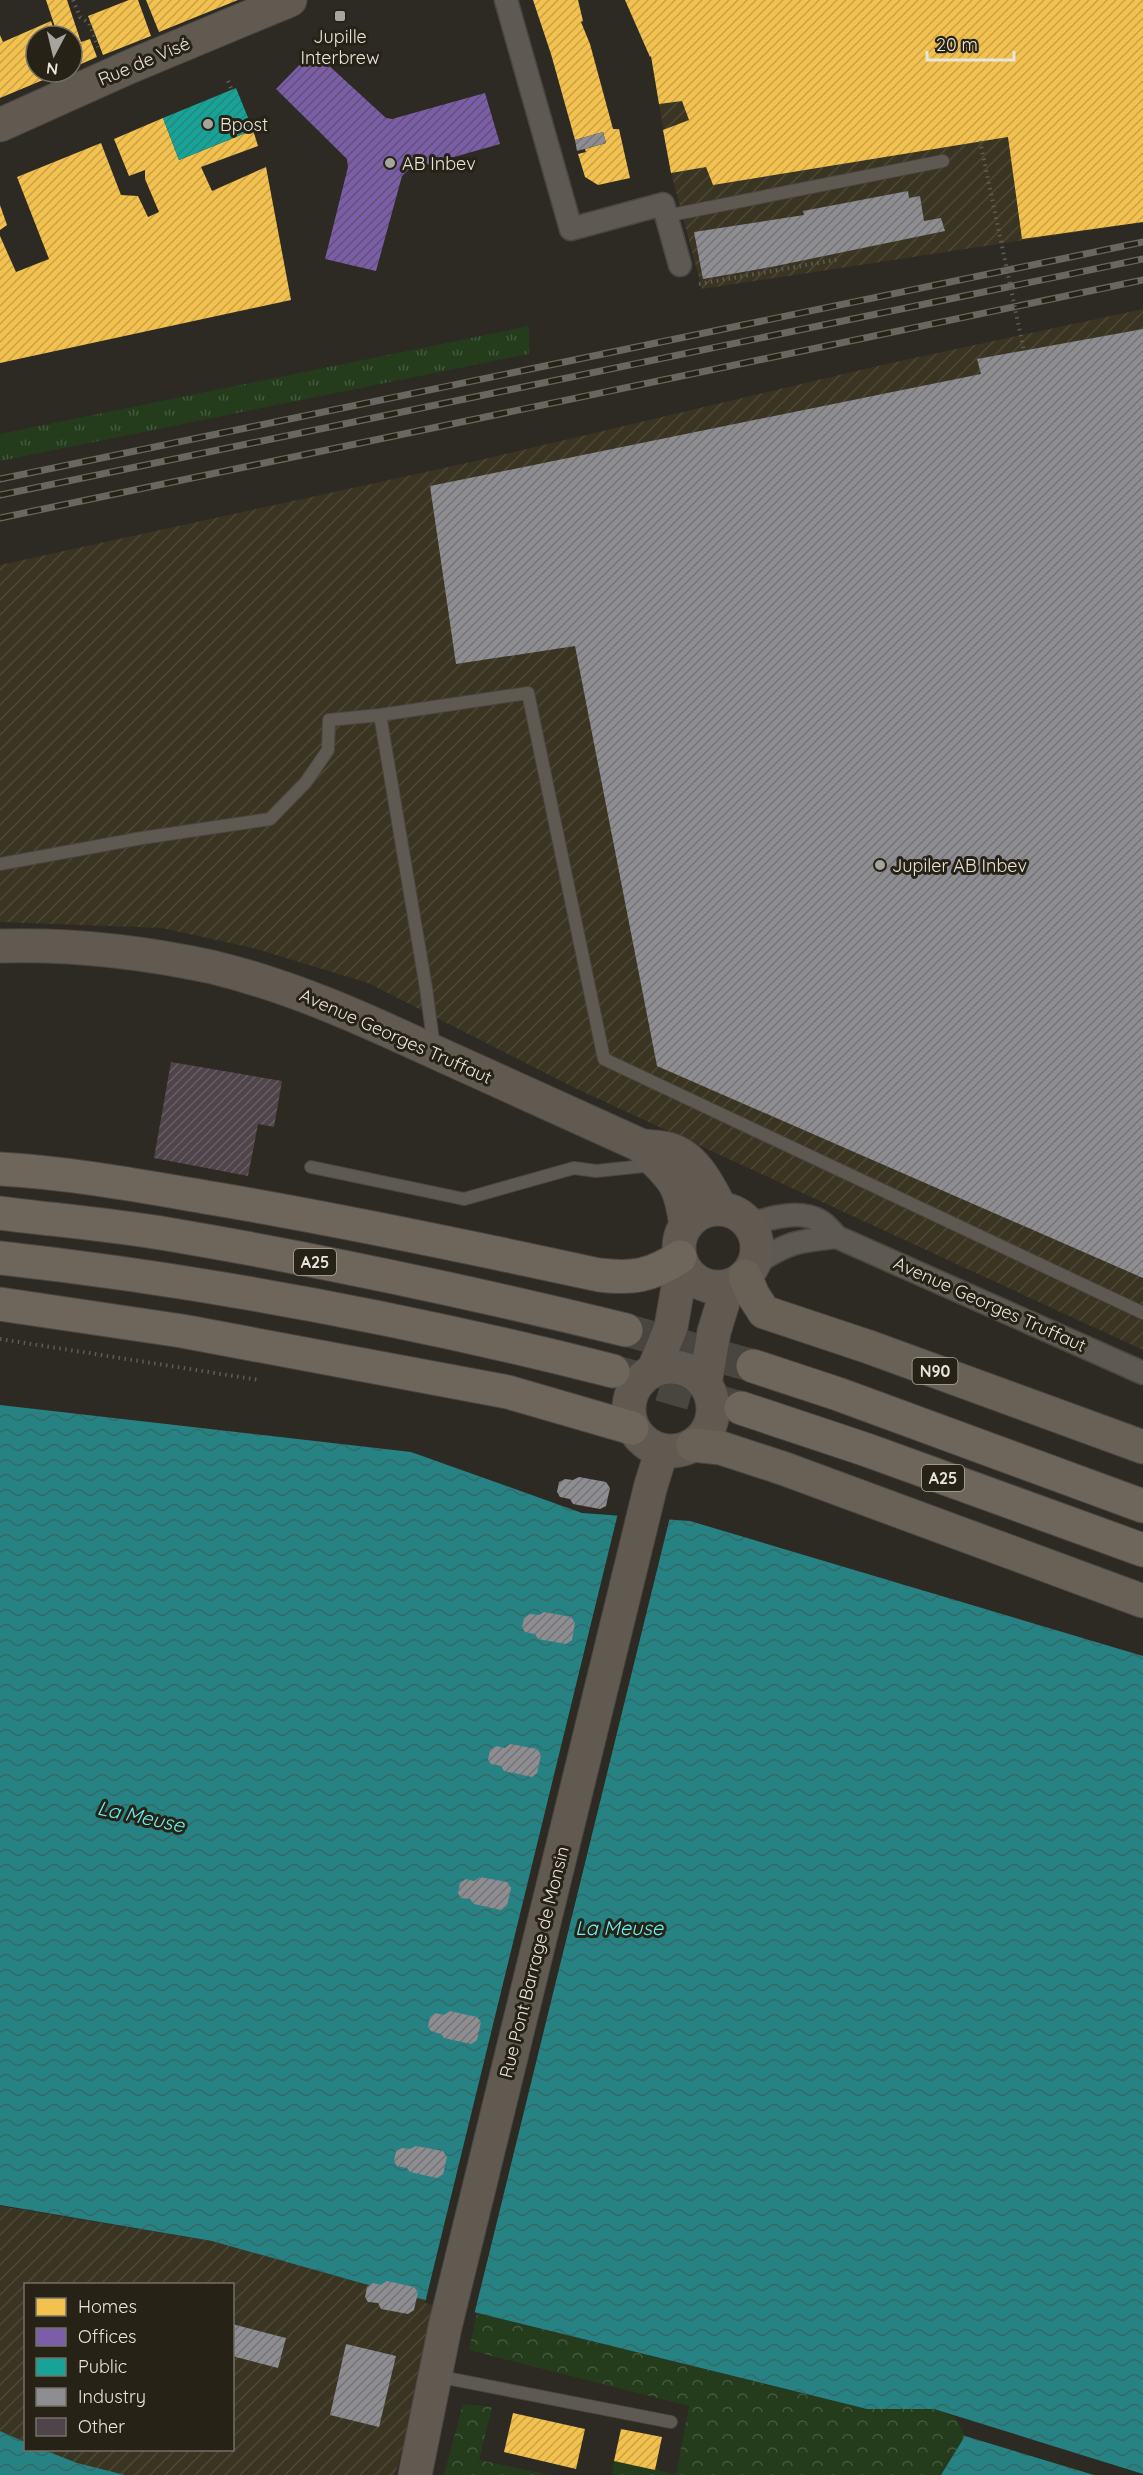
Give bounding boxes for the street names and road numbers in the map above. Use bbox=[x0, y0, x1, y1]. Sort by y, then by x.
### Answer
street label: Rue de Visé bbox=[95, 31, 193, 91]
street label: Avenue Georges Truffaut bbox=[296, 983, 496, 1089]
road number: A25 bbox=[294, 1249, 336, 1275]
street label: Avenue Georges Truffaut bbox=[890, 1251, 1090, 1357]
road number: N90 bbox=[912, 1358, 958, 1384]
road number: A25 bbox=[922, 1465, 964, 1491]
street label: Rue Pont Barrage de Monsin bbox=[494, 1844, 574, 2080]

